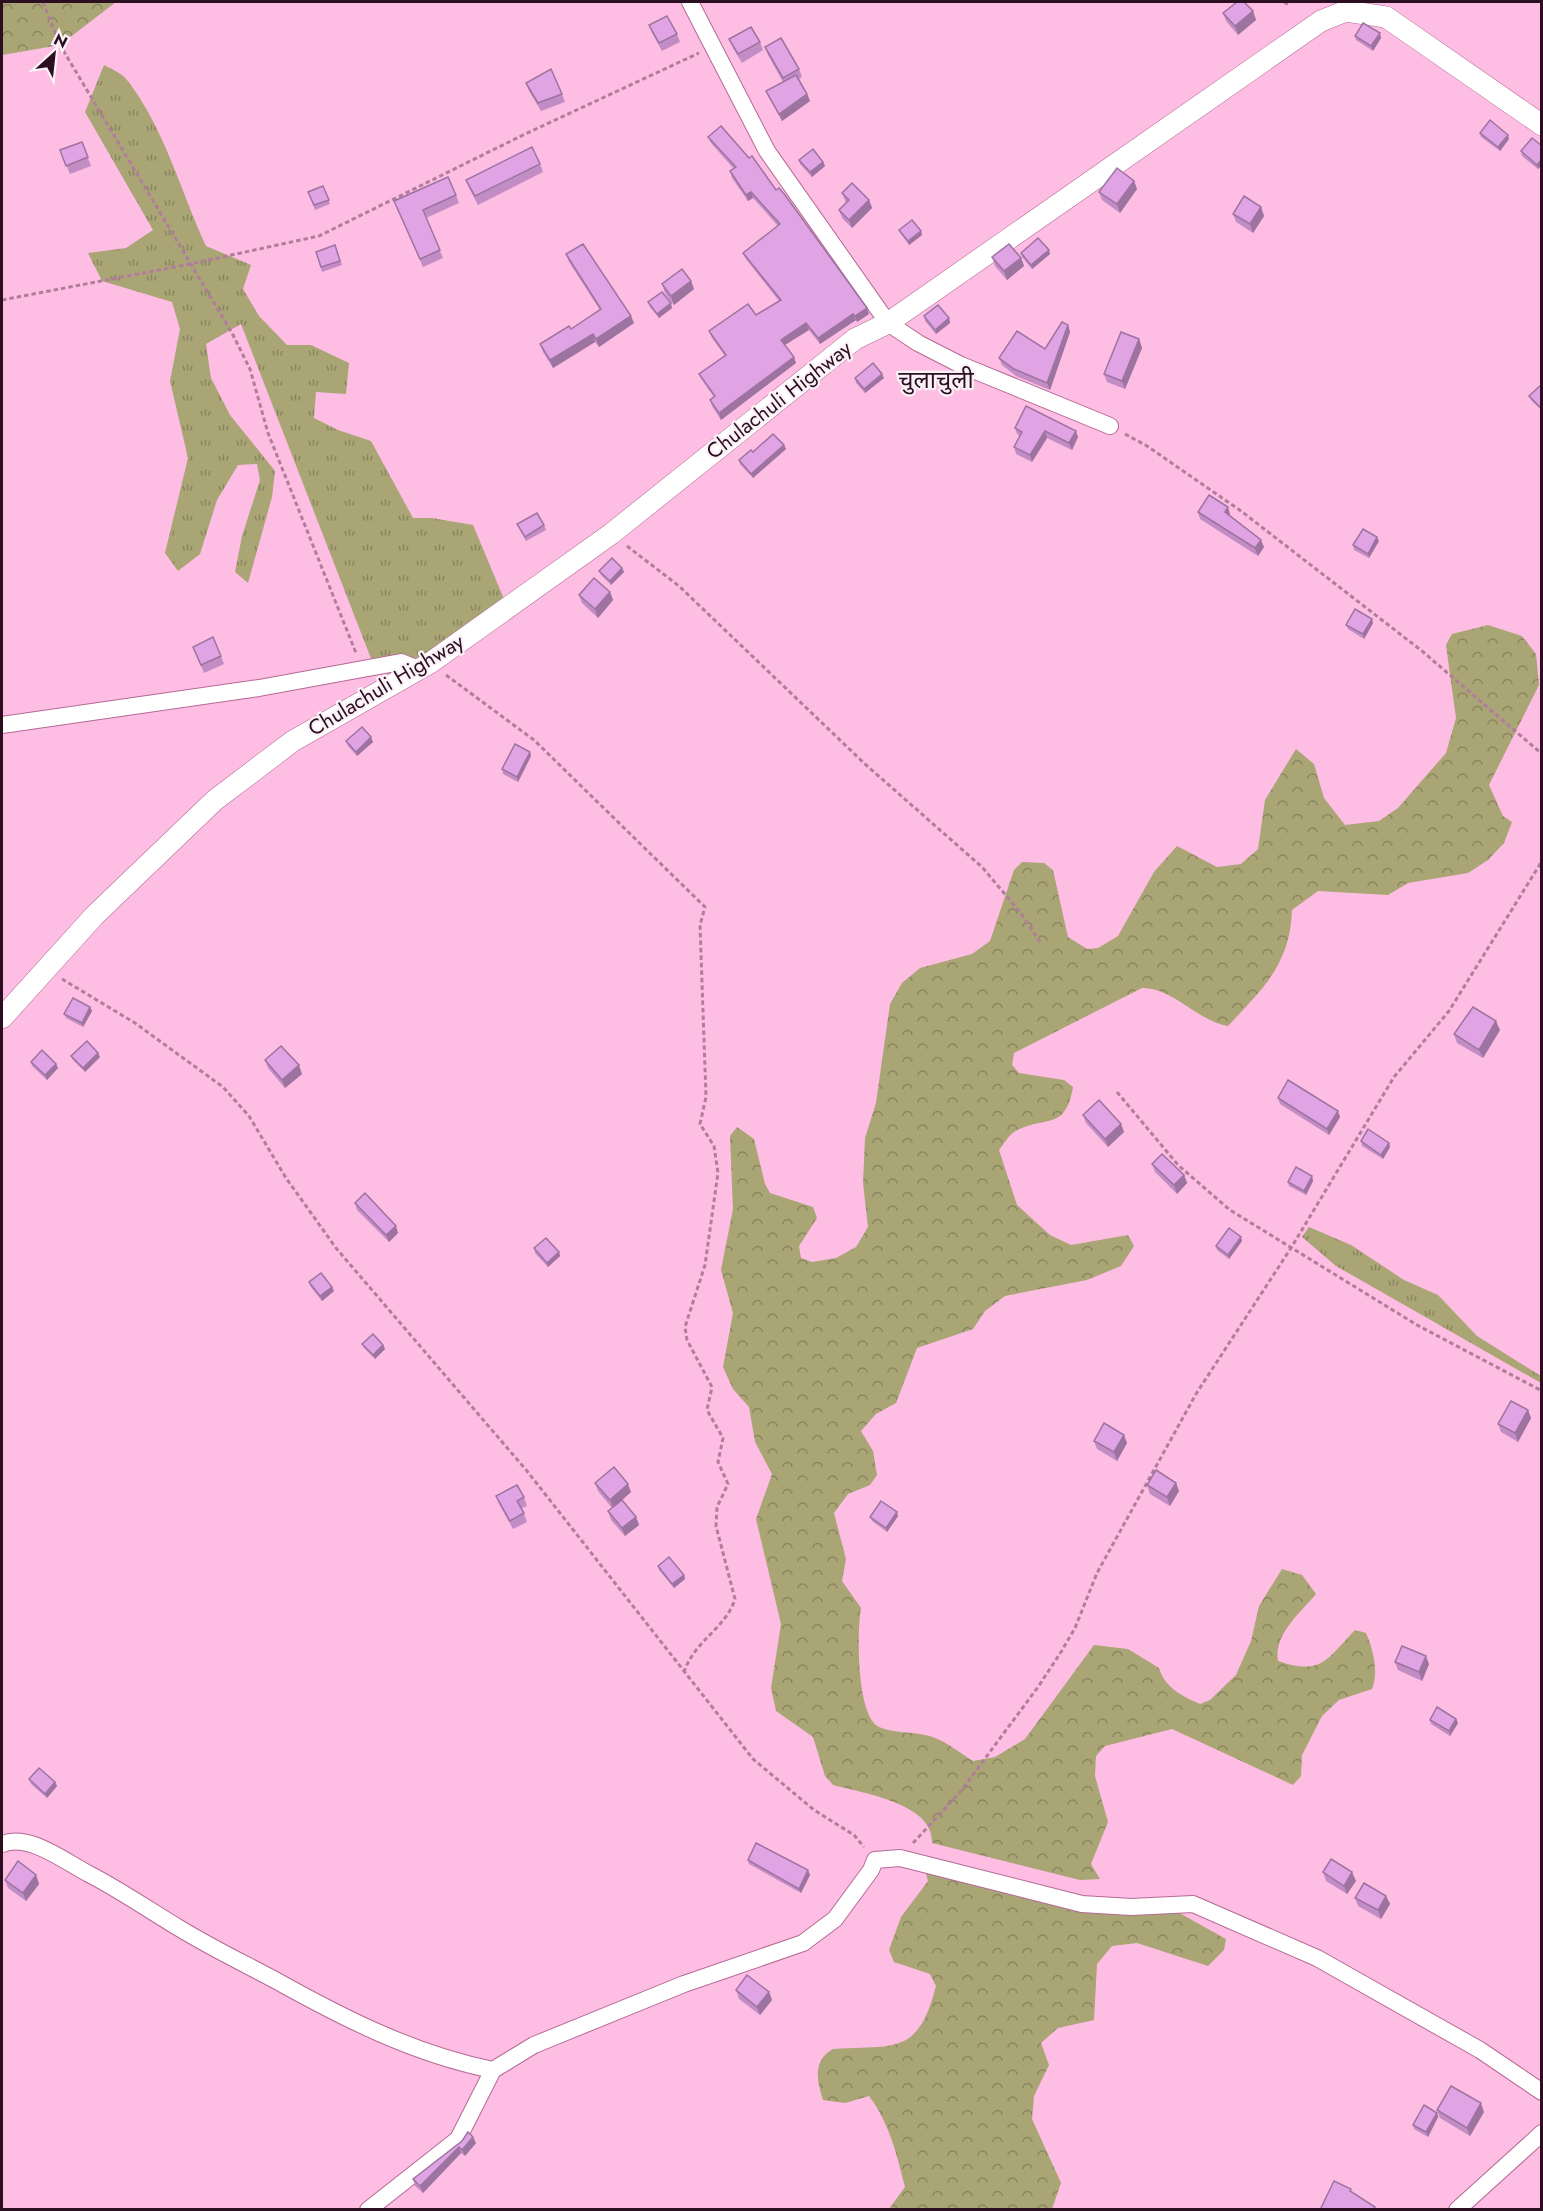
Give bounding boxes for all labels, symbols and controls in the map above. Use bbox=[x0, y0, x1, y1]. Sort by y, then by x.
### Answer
north arrow bbox=[24, 24, 84, 84]
text: N bbox=[50, 28, 71, 54]
street label: Chulachuli Highway bbox=[700, 333, 859, 466]
district label: चुलाचुली bbox=[898, 362, 975, 397]
street label: Chulachuli Highway bbox=[302, 626, 470, 743]

